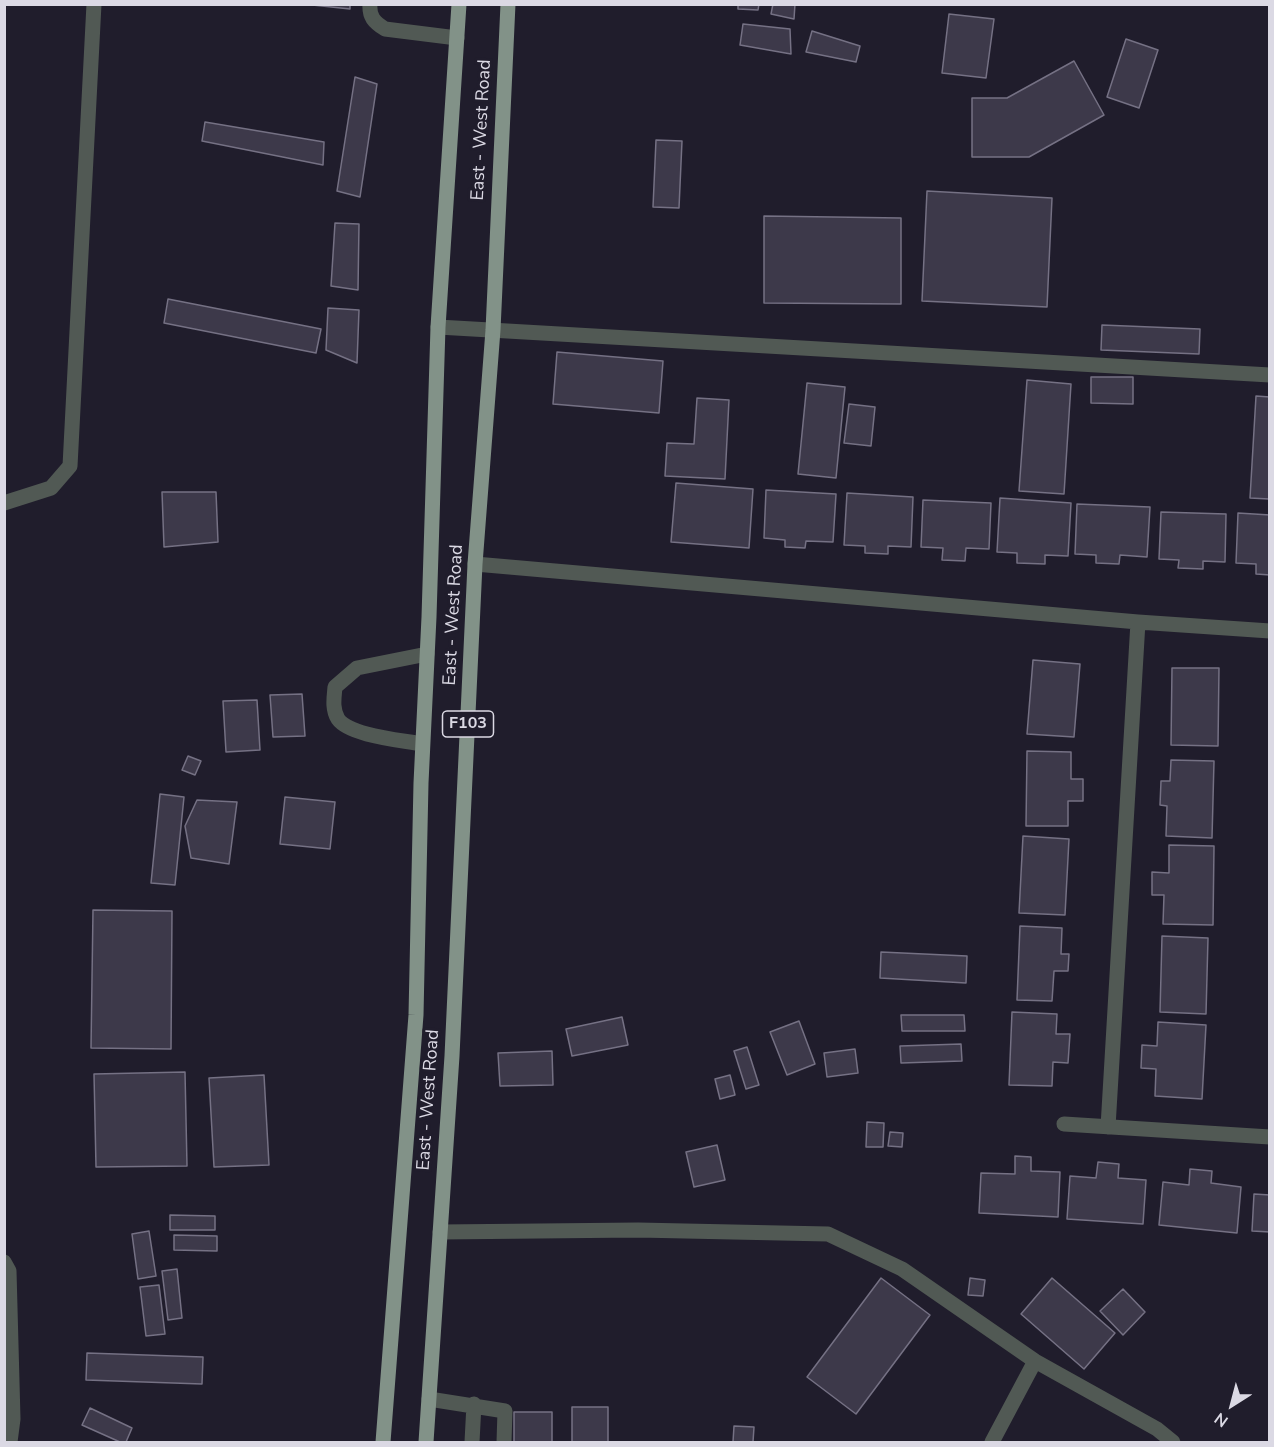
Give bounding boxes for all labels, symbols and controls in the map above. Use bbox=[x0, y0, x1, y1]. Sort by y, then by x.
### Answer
street label: East - West Road bbox=[468, 59, 496, 201]
street label: East - West Road bbox=[440, 544, 468, 686]
road number: F103 bbox=[442, 711, 494, 737]
street label: East - West Road bbox=[413, 1029, 445, 1171]
north arrow bbox=[1202, 1375, 1262, 1435]
text: N bbox=[1210, 1407, 1233, 1432]

